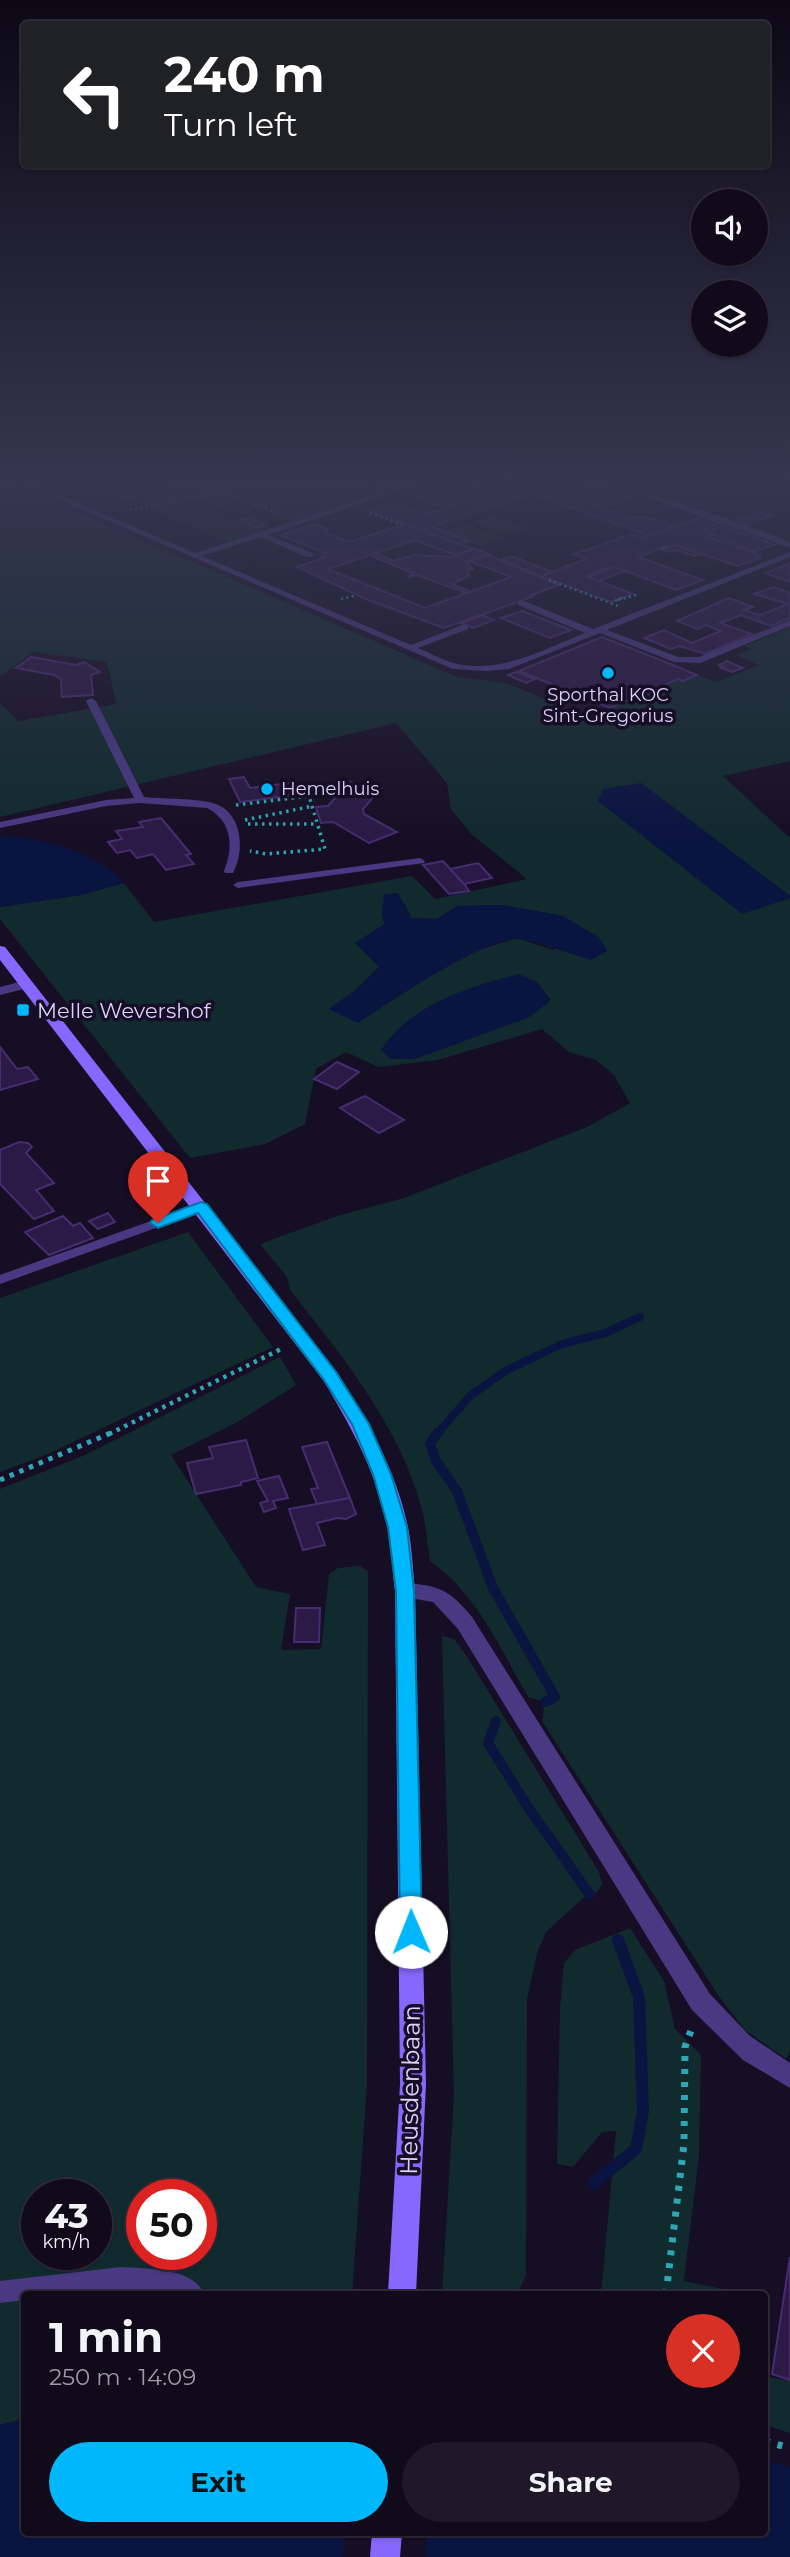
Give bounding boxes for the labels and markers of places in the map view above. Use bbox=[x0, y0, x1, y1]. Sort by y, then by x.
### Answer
marker: Sporthal KOC Sint-Gregorius bbox=[600, 665, 616, 681]
place label: Sporthal KOC Sint-Gregorius bbox=[543, 684, 673, 727]
place label: Hemelhuis bbox=[281, 778, 379, 800]
marker: Hemelhuis bbox=[259, 781, 275, 797]
place label: Melle Wevershof bbox=[37, 998, 212, 1023]
marker: Melle Wevershof bbox=[15, 1002, 31, 1018]
pin bbox=[128, 1151, 188, 1223]

